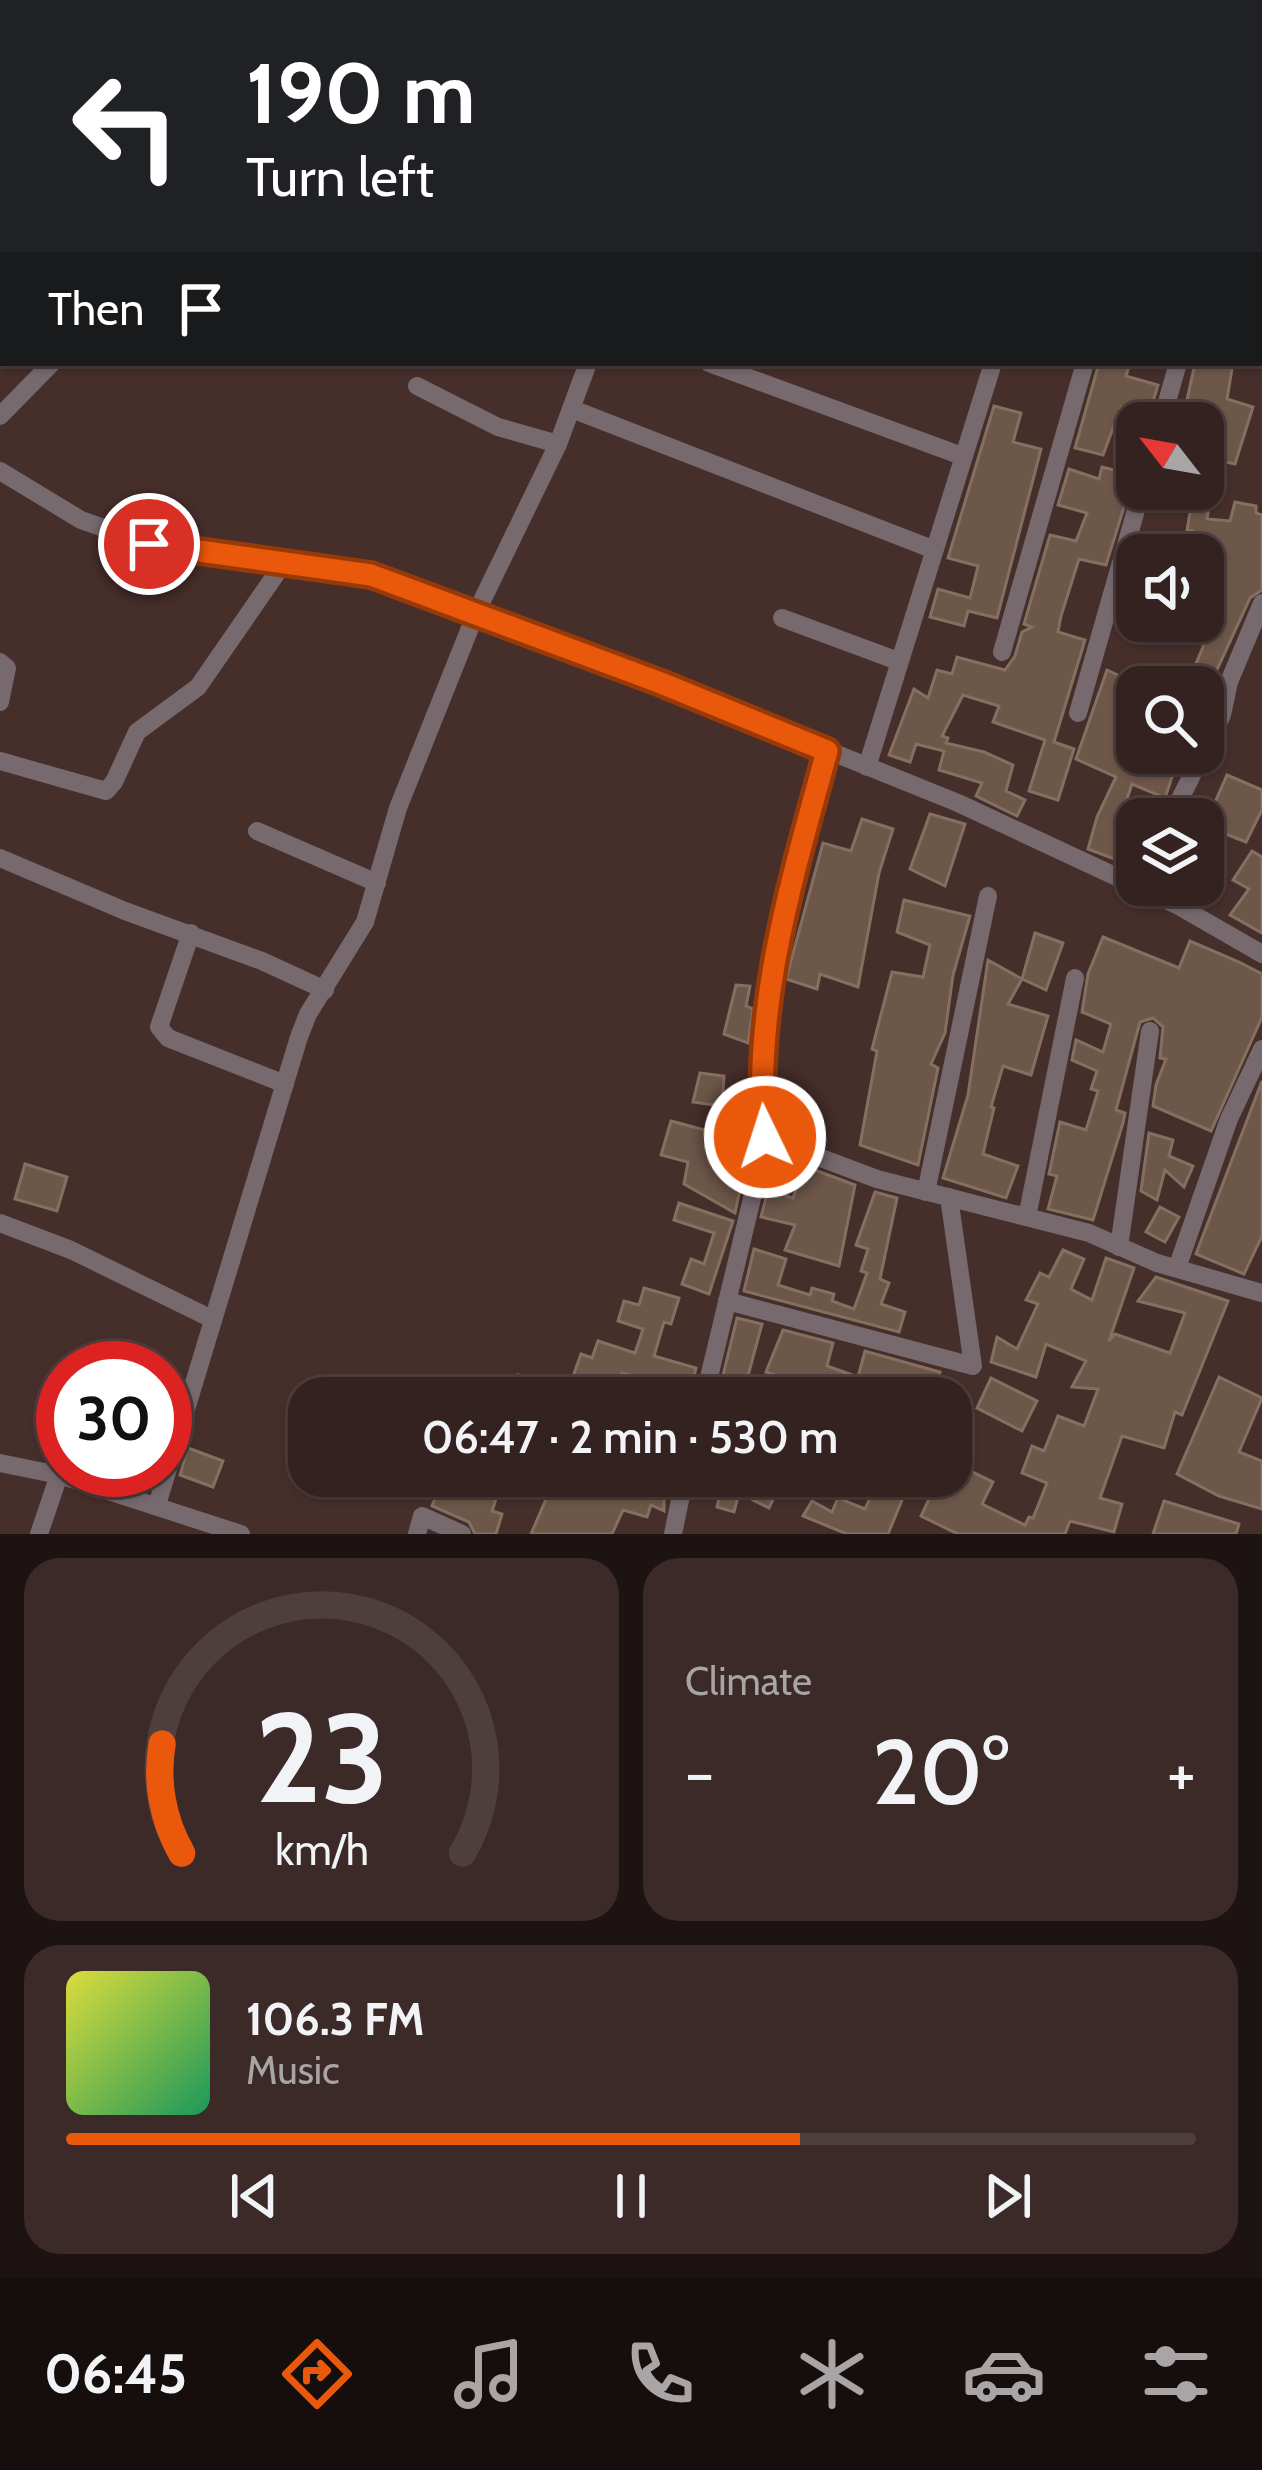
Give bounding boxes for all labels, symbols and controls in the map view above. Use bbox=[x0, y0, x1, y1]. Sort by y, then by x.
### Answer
text: 190 m bbox=[246, 42, 475, 144]
icon: left bbox=[48, 48, 204, 204]
text: Turn left bbox=[246, 144, 434, 210]
icon: arrive bbox=[168, 276, 234, 342]
text: Then bbox=[48, 282, 144, 336]
north arrow bbox=[1116, 402, 1224, 510]
map controls bbox=[1116, 402, 1224, 906]
pin bbox=[98, 493, 200, 595]
icon: arrive bbox=[116, 511, 182, 577]
button: sound bbox=[1116, 534, 1224, 642]
button: search bbox=[1116, 666, 1224, 774]
button: layers bbox=[1116, 798, 1224, 906]
position arrow bbox=[702, 1074, 828, 1200]
speed limit sign: 30 bbox=[36, 1341, 192, 1497]
text: 06:47 · 2 min · 530 m bbox=[422, 1410, 838, 1464]
text: Climate bbox=[685, 1657, 812, 1705]
text: 23 bbox=[255, 1682, 388, 1833]
text: 20° bbox=[872, 1717, 1009, 1827]
text: − bbox=[685, 1732, 714, 1813]
text: + bbox=[1167, 1732, 1196, 1813]
text: km/h bbox=[275, 1823, 368, 1875]
text: 106.3 FM bbox=[246, 1992, 424, 2046]
text: Music bbox=[246, 2046, 340, 2094]
icon: previous bbox=[221, 2163, 287, 2229]
icon: pause bbox=[598, 2163, 664, 2229]
icon: next bbox=[975, 2163, 1041, 2229]
icon: directions bbox=[275, 2332, 359, 2416]
icon: music bbox=[447, 2332, 531, 2416]
icon: phone bbox=[618, 2332, 702, 2416]
icon: climate bbox=[790, 2332, 874, 2416]
icon: car bbox=[962, 2332, 1046, 2416]
icon: filters bbox=[1134, 2332, 1218, 2416]
text: 06:45 bbox=[44, 2341, 187, 2407]

